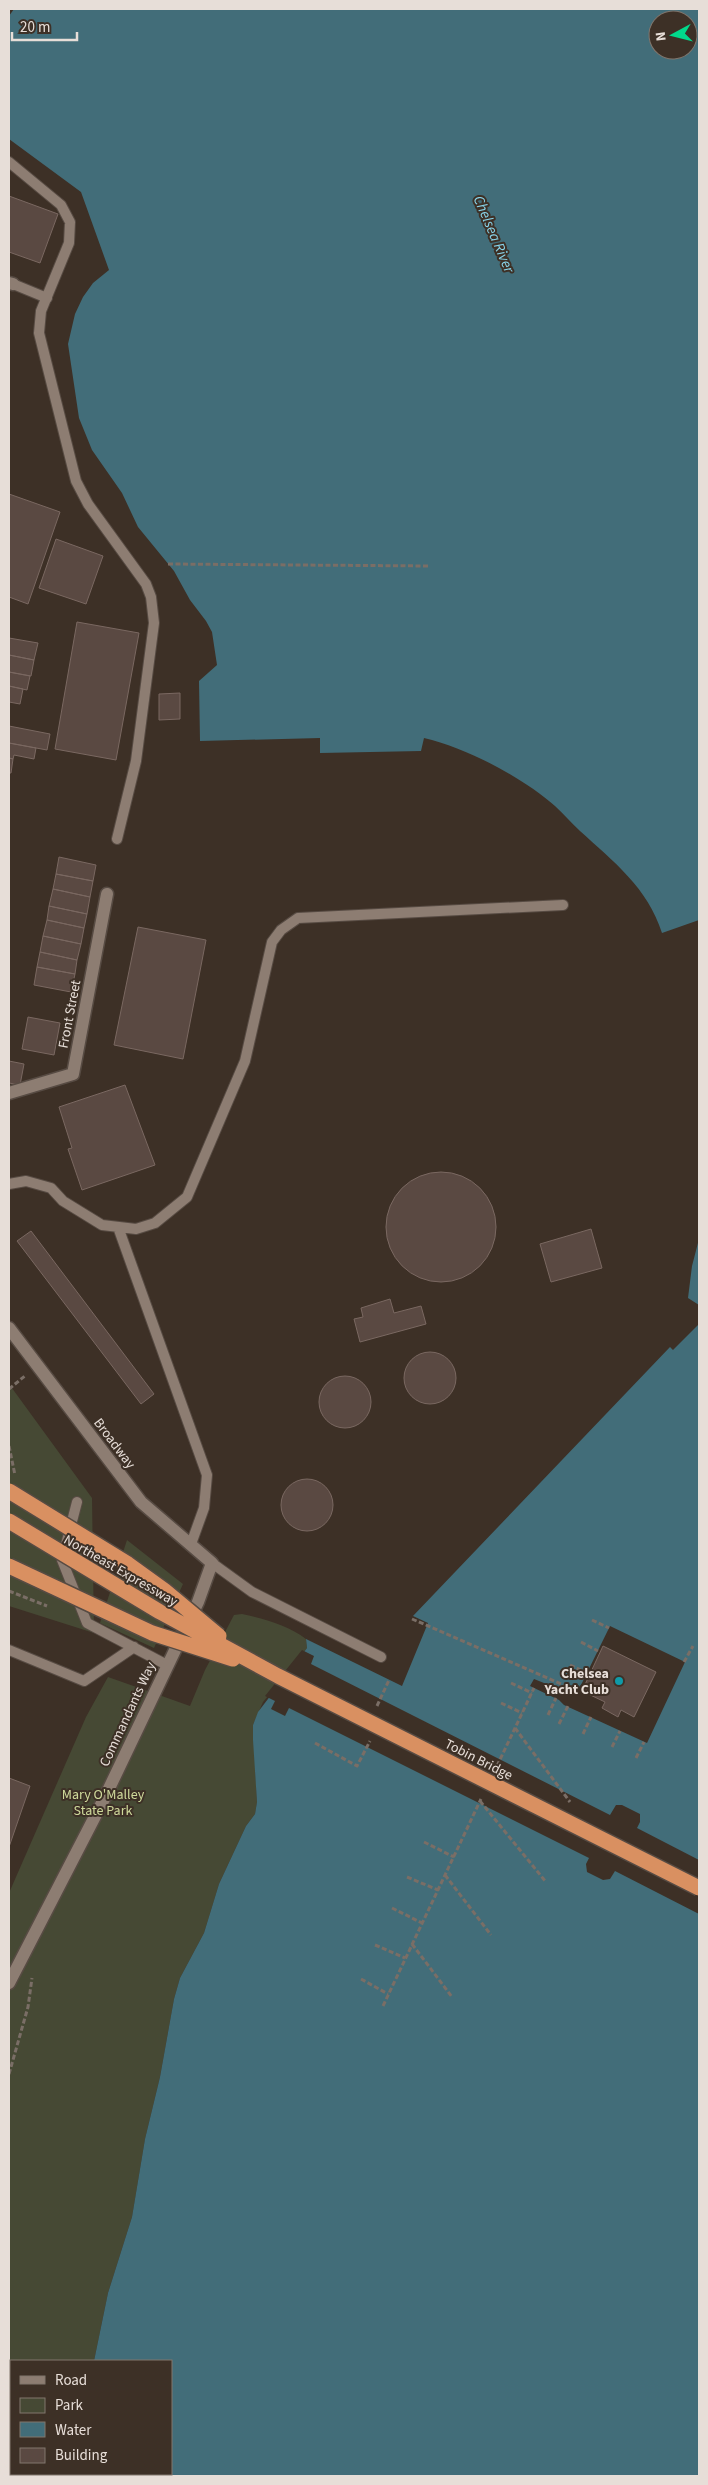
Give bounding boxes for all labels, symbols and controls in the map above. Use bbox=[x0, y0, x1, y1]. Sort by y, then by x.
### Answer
scale bar bbox=[12, 10, 78, 42]
north arrow bbox=[648, 10, 698, 60]
text: 20 m bbox=[20, 17, 50, 38]
text: N bbox=[651, 31, 672, 42]
water label: Chelsea River bbox=[468, 192, 520, 277]
street label: Front Street bbox=[54, 978, 86, 1050]
street label: Broadway bbox=[89, 1414, 140, 1473]
street label: Northeast Expressway bbox=[60, 1530, 182, 1612]
street label: Commandants Way bbox=[95, 1658, 161, 1770]
place label: Chelsea Yacht Club bbox=[544, 1664, 609, 1700]
marker: Chelsea Yacht Club bbox=[613, 1675, 625, 1687]
street label: Tobin Bridge bbox=[441, 1734, 516, 1786]
park label: Mary O'Malley State Park bbox=[62, 1785, 145, 1821]
legend bbox=[10, 2360, 172, 2475]
text: Road bbox=[55, 2370, 87, 2391]
text: Park bbox=[55, 2395, 84, 2416]
text: Water bbox=[55, 2420, 92, 2441]
text: Building bbox=[55, 2445, 108, 2466]

